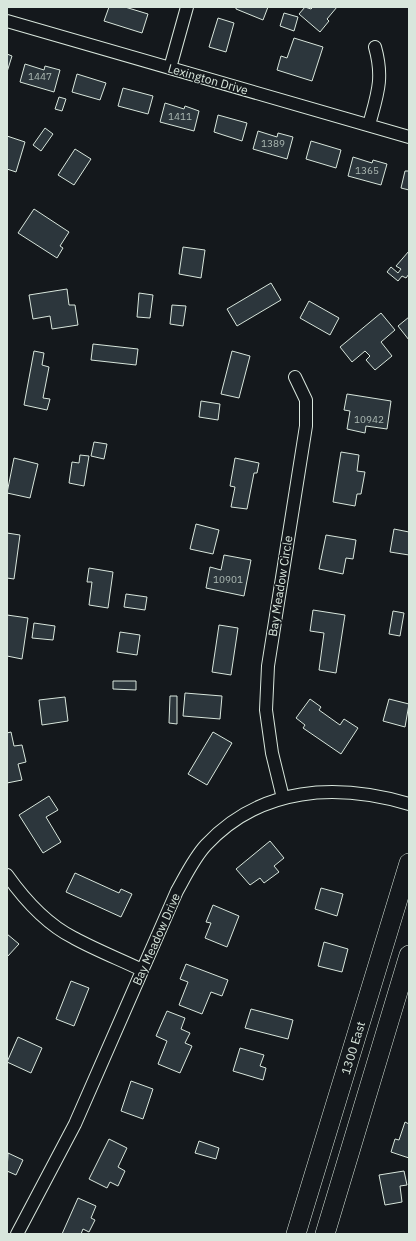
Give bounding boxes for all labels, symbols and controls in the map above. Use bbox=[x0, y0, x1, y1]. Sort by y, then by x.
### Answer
street label: Lexington Drive bbox=[166, 60, 250, 98]
house number: 1447 bbox=[28, 70, 52, 83]
house number: 1411 bbox=[168, 110, 192, 123]
house number: 1389 bbox=[261, 137, 285, 150]
house number: 1365 bbox=[355, 164, 379, 177]
house number: 10942 bbox=[354, 413, 384, 426]
street label: Bay Meadow Circle bbox=[265, 534, 295, 638]
house number: 10901 bbox=[213, 573, 243, 586]
street label: Bay Meadow Drive bbox=[129, 890, 183, 987]
street label: 1300 East bbox=[338, 1020, 368, 1076]

